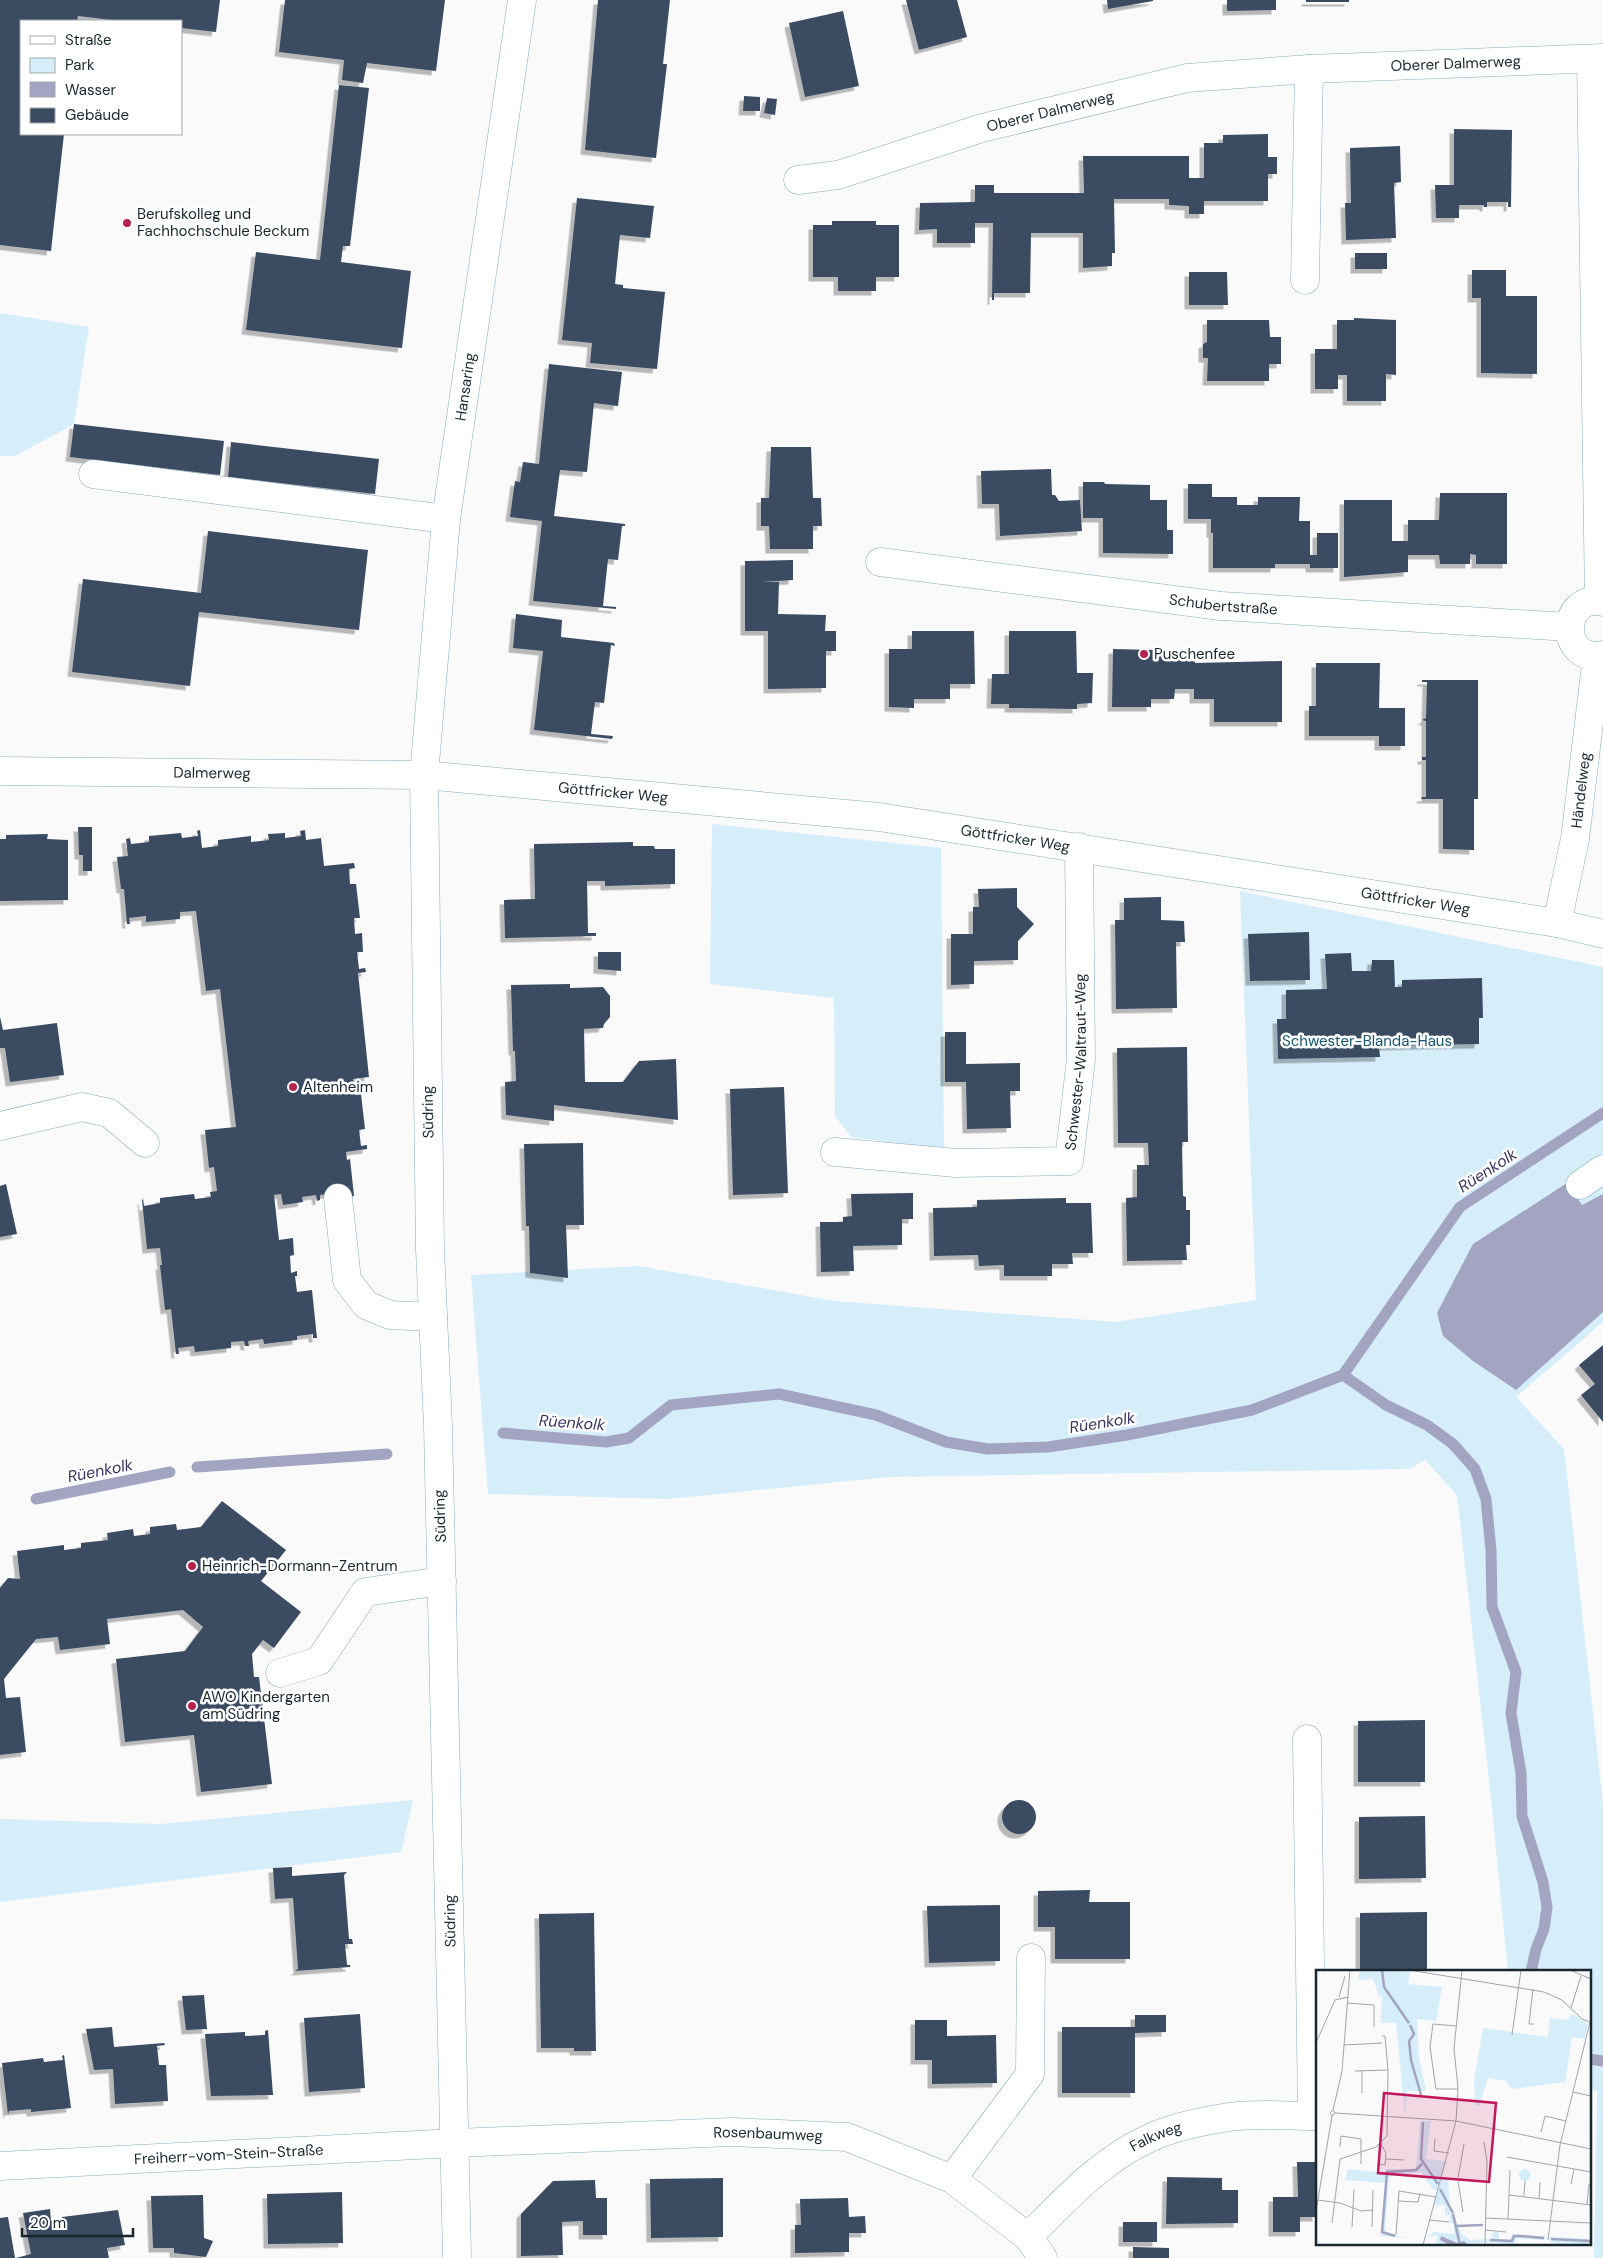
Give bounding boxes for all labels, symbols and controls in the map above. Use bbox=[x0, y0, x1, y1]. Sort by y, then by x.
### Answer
legend bbox=[20, 20, 182, 135]
text: Straße bbox=[65, 30, 112, 50]
street label: Oberer Dalmerweg bbox=[1390, 51, 1521, 76]
text: Park bbox=[65, 55, 95, 75]
text: Wasser bbox=[65, 80, 117, 100]
street label: Oberer Dalmerweg bbox=[985, 86, 1116, 137]
text: Gebäude bbox=[65, 105, 129, 125]
place label: Berufskolleg und Fachhochschule Beckum bbox=[137, 204, 309, 241]
marker: Berufskolleg und Fachhochschule Beckum bbox=[121, 217, 133, 229]
street label: Hansaring bbox=[450, 351, 480, 422]
street label: Schubertstraße bbox=[1168, 589, 1278, 619]
place label: Puschenfee bbox=[1154, 644, 1235, 664]
marker: Puschenfee bbox=[1138, 648, 1150, 660]
street label: Händelweg bbox=[1566, 751, 1595, 829]
street label: Dalmerweg bbox=[173, 763, 251, 783]
street label: Göttfricker Weg bbox=[557, 777, 669, 807]
street label: Göttfricker Weg bbox=[959, 820, 1071, 857]
street label: Göttfricker Weg bbox=[1359, 882, 1472, 919]
street label: Schwester-Waltraut-Weg bbox=[1060, 973, 1091, 1152]
park label: Schwester-Blanda-Haus bbox=[1282, 1031, 1452, 1051]
place label: Altenheim bbox=[303, 1077, 373, 1097]
marker: Altenheim bbox=[287, 1081, 299, 1093]
street label: Südring bbox=[418, 1085, 438, 1139]
water label: Rüenkolk bbox=[1454, 1143, 1521, 1197]
water label: Rüenkolk bbox=[1068, 1407, 1137, 1438]
water label: Rüenkolk bbox=[538, 1410, 607, 1435]
water label: Rüenkolk bbox=[66, 1454, 135, 1487]
street label: Südring bbox=[429, 1489, 451, 1543]
place label: Heinrich-Dormann-Zentrum bbox=[202, 1556, 398, 1576]
marker: Heinrich-Dormann-Zentrum bbox=[186, 1560, 198, 1572]
place label: AWO Kindergarten am Südring bbox=[202, 1687, 330, 1724]
marker: AWO Kindergarten am Südring bbox=[186, 1700, 198, 1712]
street label: Südring bbox=[440, 1894, 460, 1948]
inset map bbox=[1316, 1970, 1590, 2246]
street label: Falkweg bbox=[1126, 2117, 1184, 2156]
street label: Rosenbaumweg bbox=[713, 2122, 823, 2146]
street label: Freiherr-vom-Stein-Straße bbox=[134, 2140, 324, 2169]
scale bar bbox=[22, 2206, 134, 2238]
text: 20 m bbox=[30, 2213, 66, 2233]

